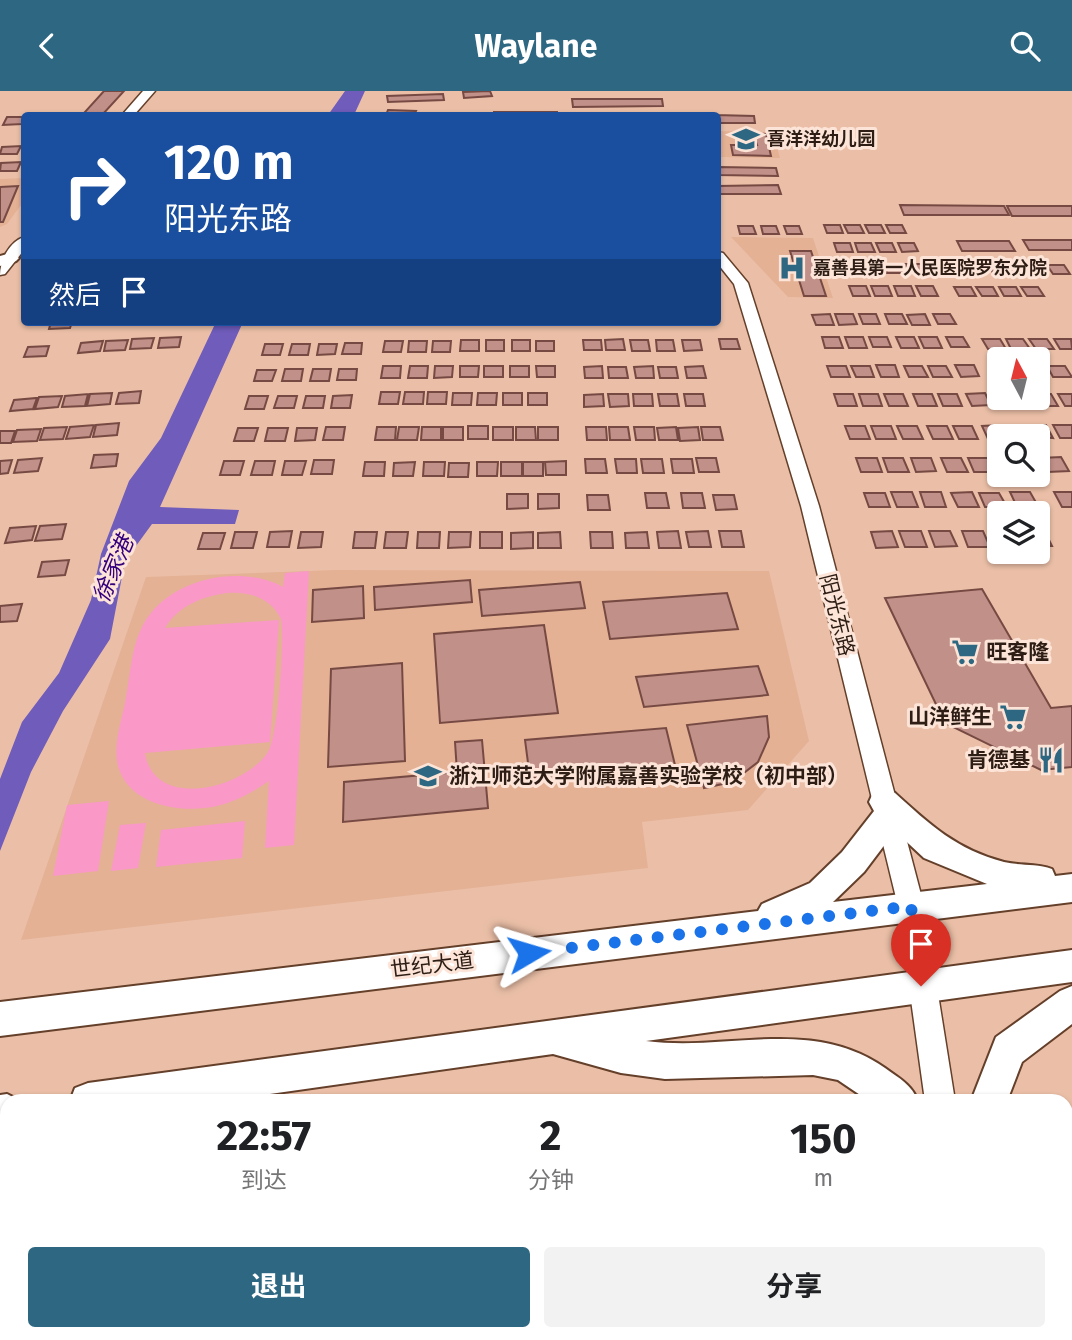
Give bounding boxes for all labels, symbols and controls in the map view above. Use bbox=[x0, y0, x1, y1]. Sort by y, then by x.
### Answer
icon: back bbox=[28, 27, 66, 65]
text: Waylane bbox=[475, 27, 597, 65]
icon: search bbox=[1006, 27, 1044, 65]
school or university icon: 喜洋洋幼儿园 bbox=[731, 124, 761, 154]
place label: 喜洋洋幼儿园 bbox=[767, 128, 875, 150]
text: 120 m bbox=[164, 133, 294, 192]
icon: right bbox=[49, 140, 140, 231]
text: 阳光东路 bbox=[164, 200, 292, 238]
hospital icon: 嘉善县第一人民医院罗东分院 bbox=[777, 253, 807, 283]
place label: 嘉善县第一人民医院罗东分院 bbox=[813, 257, 1047, 279]
icon: arrive bbox=[115, 273, 153, 311]
text: 然后 bbox=[49, 280, 101, 311]
north arrow bbox=[987, 347, 1050, 409]
map controls bbox=[987, 347, 1050, 564]
button: search bbox=[987, 424, 1050, 487]
button: layers bbox=[987, 501, 1050, 564]
water label: 徐家港 bbox=[87, 529, 141, 606]
street label: 阳光东路 bbox=[814, 571, 860, 659]
supermarket icon: 旺客隆 bbox=[950, 637, 980, 667]
place label: 旺客隆 bbox=[986, 639, 1049, 665]
supermarket icon: 山洋鲜生 bbox=[998, 702, 1028, 732]
place label: 山洋鲜生 bbox=[908, 704, 992, 730]
restaurant icon: 肯德基 bbox=[1036, 745, 1066, 775]
place label: 肯德基 bbox=[967, 747, 1030, 773]
school or university icon: 浙江师范大学附属嘉善实验学校（初中部） bbox=[413, 761, 443, 791]
place label: 浙江师范大学附属嘉善实验学校（初中部） bbox=[449, 763, 848, 789]
pin bbox=[891, 914, 951, 986]
position arrow bbox=[492, 916, 566, 990]
icon: arrive bbox=[902, 925, 940, 963]
street label: 世纪大道 bbox=[389, 947, 475, 983]
text: 22:57 bbox=[216, 1111, 311, 1161]
text: 2 bbox=[540, 1111, 561, 1161]
text: 150 bbox=[790, 1114, 857, 1164]
text: m bbox=[813, 1164, 833, 1192]
text: 到达 bbox=[241, 1166, 287, 1194]
text: 分钟 bbox=[528, 1166, 574, 1194]
button: 退出 bbox=[28, 1247, 530, 1327]
button: 分享 bbox=[544, 1247, 1045, 1327]

